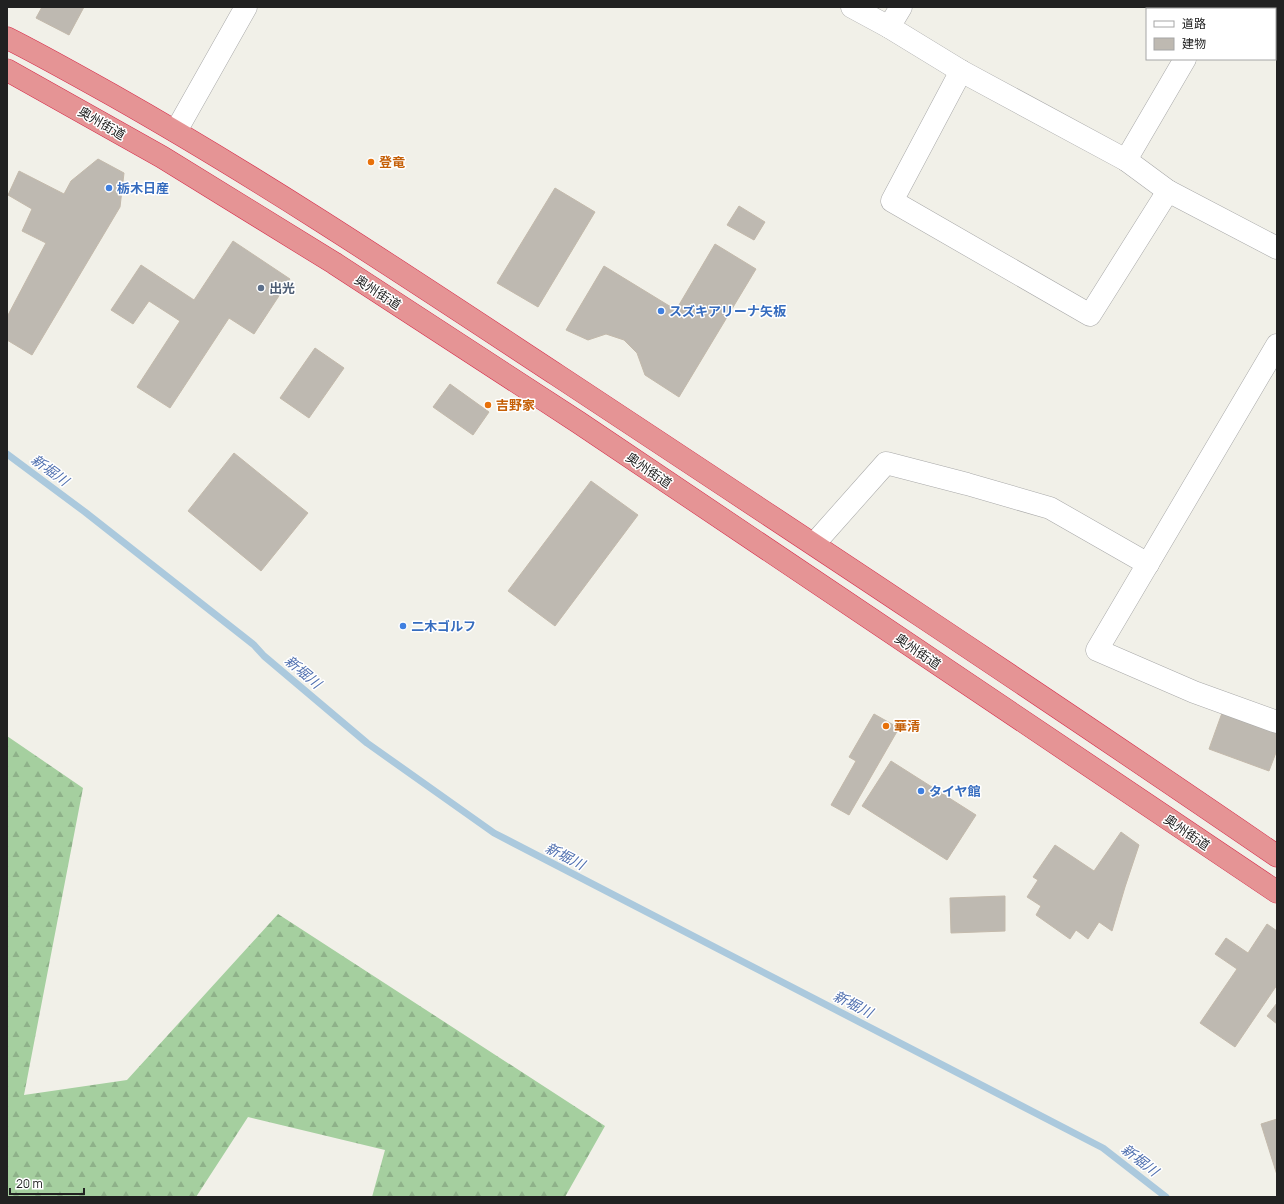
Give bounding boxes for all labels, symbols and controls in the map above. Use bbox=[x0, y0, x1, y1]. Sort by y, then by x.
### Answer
legend bbox=[1146, 8, 1276, 60]
text: 道路 bbox=[1182, 15, 1206, 32]
text: 建物 bbox=[1182, 35, 1206, 52]
street label: 奥州街道 bbox=[75, 102, 129, 144]
place label: 登竜 bbox=[379, 153, 405, 171]
marker: 登竜 bbox=[366, 157, 376, 167]
place label: 栃木日産 bbox=[117, 179, 169, 197]
marker: 栃木日産 bbox=[104, 183, 114, 193]
street label: 奥州街道 bbox=[351, 270, 405, 314]
place label: 出光 bbox=[269, 279, 295, 297]
marker: 出光 bbox=[256, 283, 266, 293]
place label: スズキアリーナ矢板 bbox=[669, 302, 787, 320]
marker: スズキアリーナ矢板 bbox=[656, 306, 666, 316]
place label: 吉野家 bbox=[496, 396, 535, 414]
marker: 吉野家 bbox=[483, 400, 493, 410]
street label: 奥州街道 bbox=[622, 448, 676, 492]
water label: 新堀川 bbox=[28, 450, 74, 491]
place label: 二木ゴルフ bbox=[411, 617, 476, 635]
marker: 二木ゴルフ bbox=[398, 621, 408, 631]
street label: 奥州街道 bbox=[891, 629, 945, 673]
water label: 新堀川 bbox=[281, 651, 327, 694]
place label: 華清 bbox=[894, 717, 920, 735]
marker: 華清 bbox=[881, 721, 891, 731]
place label: タイヤ館 bbox=[929, 782, 981, 800]
marker: タイヤ館 bbox=[916, 786, 926, 796]
street label: 奥州街道 bbox=[1160, 810, 1214, 854]
water label: 新堀川 bbox=[542, 838, 590, 874]
water label: 新堀川 bbox=[830, 986, 878, 1022]
water label: 新堀川 bbox=[1118, 1139, 1164, 1181]
scale bar bbox=[10, 1170, 84, 1196]
text: 20 m bbox=[16, 1175, 43, 1192]

